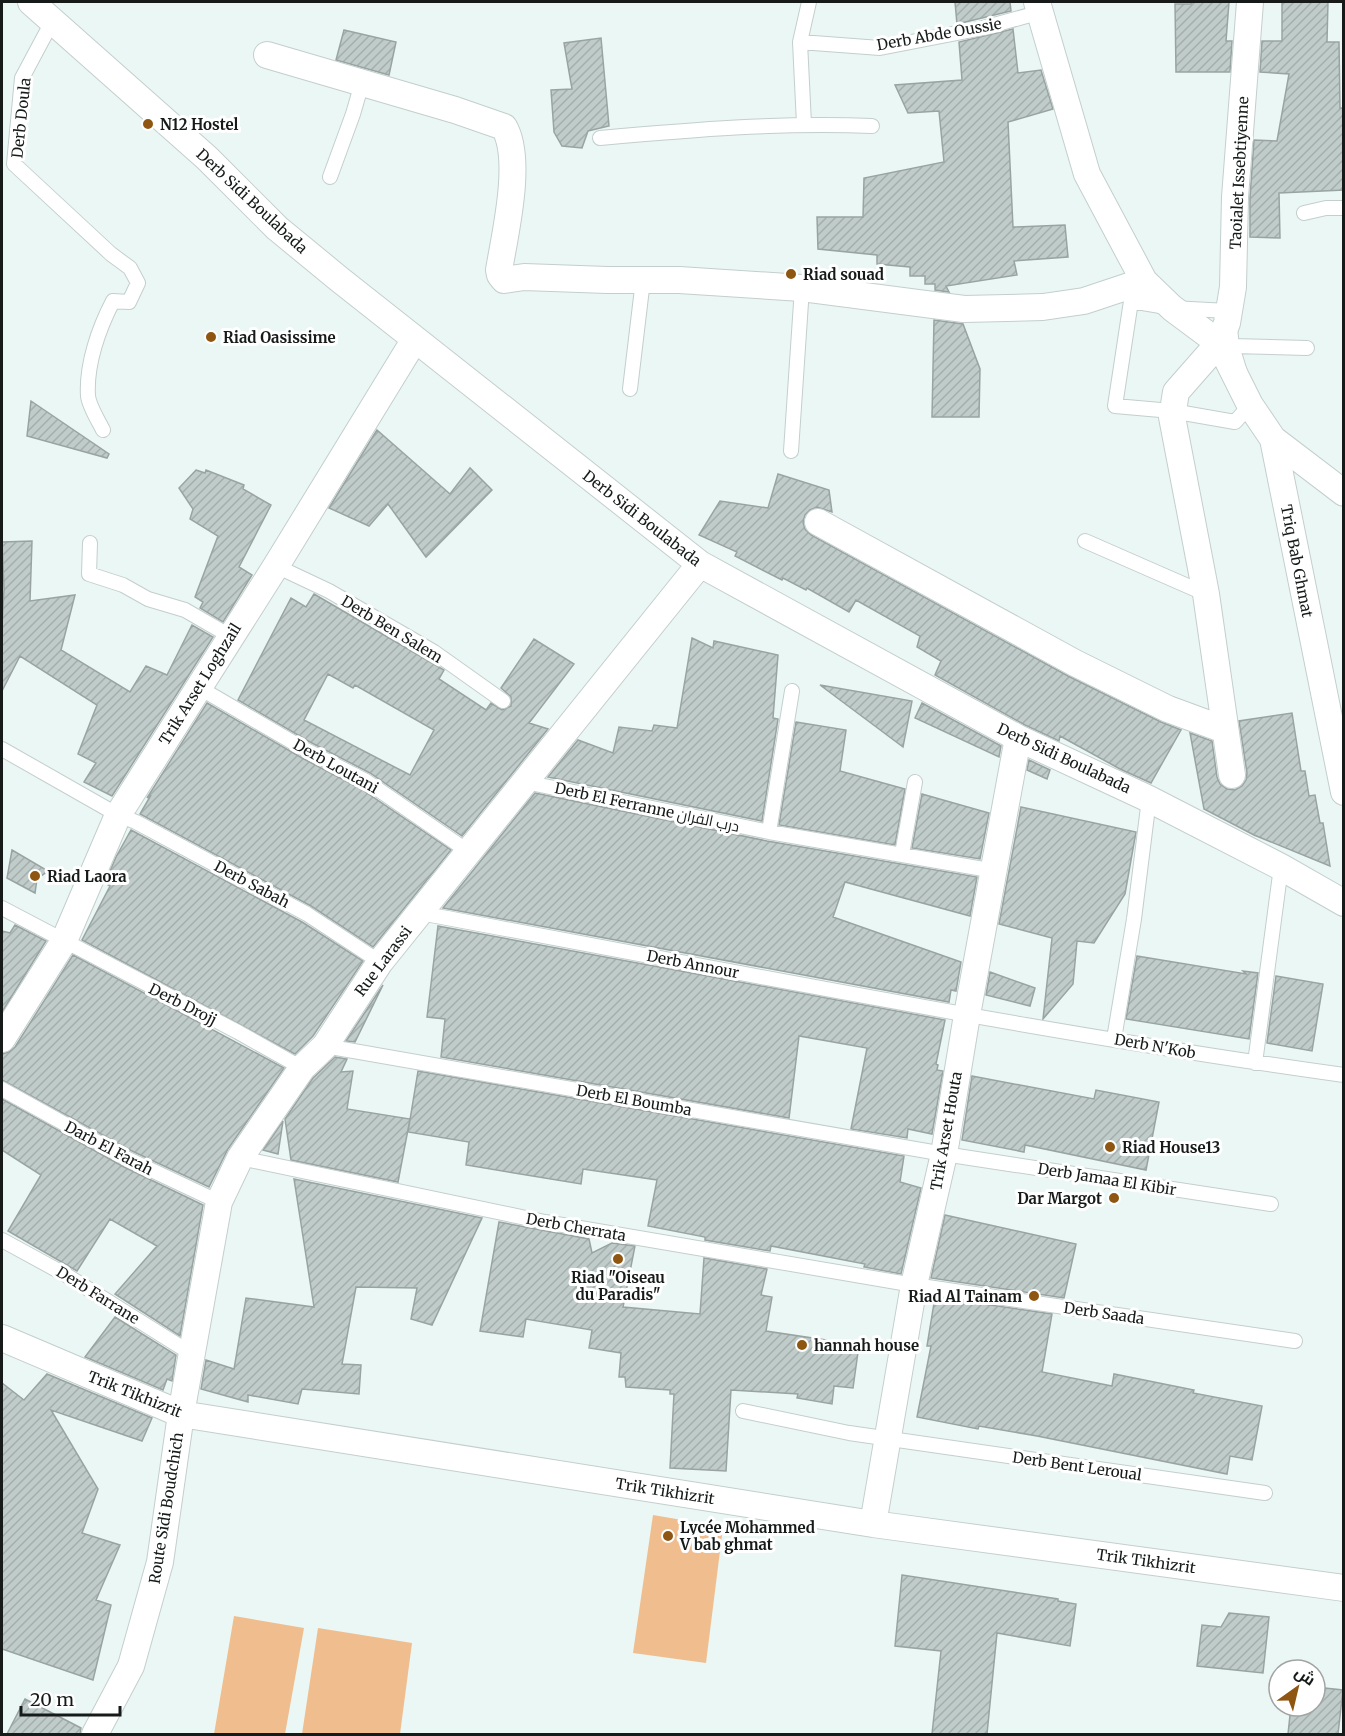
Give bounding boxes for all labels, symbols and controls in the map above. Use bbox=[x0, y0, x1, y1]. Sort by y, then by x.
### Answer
street label: Derb Abde Oussie bbox=[875, 14, 1003, 54]
street label: Derb Doula bbox=[7, 77, 35, 159]
street label: Taoialet Issebtiyenne bbox=[1225, 96, 1253, 250]
place label: N12 Hostel bbox=[160, 115, 239, 134]
marker: N12 Hostel bbox=[141, 117, 155, 131]
street label: Derb Sidi Boulabada bbox=[192, 145, 312, 257]
place label: Riad souad bbox=[803, 265, 884, 284]
marker: Riad souad bbox=[784, 267, 798, 281]
place label: Riad Oasissime bbox=[223, 328, 336, 347]
marker: Riad Oasissime bbox=[204, 330, 218, 344]
street label: Derb Sidi Boulabada bbox=[579, 466, 705, 570]
street label: Triq Bab Ghmat bbox=[1277, 503, 1317, 619]
street label: Derb Ben Salem bbox=[338, 591, 446, 667]
street label: Trik Arset Loghzail bbox=[155, 619, 245, 748]
street label: Derb Sidi Boulabada bbox=[994, 719, 1134, 797]
street label: Derb Loutani bbox=[290, 735, 382, 797]
street label: Derb El Ferranne درب الفران bbox=[553, 778, 741, 837]
street label: Derb Sabah bbox=[211, 856, 293, 912]
place label: Riad Laora bbox=[47, 867, 127, 886]
marker: Riad Laora bbox=[28, 869, 42, 883]
street label: Rue Larassi bbox=[350, 922, 416, 1000]
street label: Derb Annour bbox=[645, 946, 741, 982]
street label: Derb Drojj bbox=[146, 979, 220, 1029]
street label: Derb N'Kob bbox=[1113, 1029, 1197, 1063]
street label: Trik Arset Houta bbox=[926, 1070, 966, 1192]
street label: Derb El Boumba bbox=[575, 1081, 693, 1119]
street label: Darb El Farah bbox=[62, 1117, 157, 1179]
place label: Riad House13 bbox=[1122, 1138, 1220, 1157]
marker: Riad House13 bbox=[1103, 1140, 1117, 1154]
street label: Derb Jamaa El Kibir bbox=[1036, 1159, 1178, 1199]
place label: Dar Margot bbox=[1017, 1189, 1102, 1208]
marker: Dar Margot bbox=[1107, 1191, 1121, 1205]
street label: Derb Cherrata bbox=[524, 1209, 628, 1245]
marker: Riad "Oiseau du Paradis" bbox=[611, 1252, 625, 1266]
street label: Derb Farrane bbox=[53, 1262, 143, 1328]
place label: Riad "Oiseau du Paradis" bbox=[571, 1268, 665, 1304]
place label: Riad Al Tainam bbox=[908, 1287, 1022, 1306]
marker: Riad Al Tainam bbox=[1027, 1289, 1041, 1303]
street label: Derb Saada bbox=[1062, 1298, 1146, 1328]
place label: hannah house bbox=[814, 1336, 919, 1355]
marker: hannah house bbox=[795, 1338, 809, 1352]
street label: Trik Tikhizrit bbox=[85, 1366, 185, 1422]
street label: Route Sidi Boudchich bbox=[145, 1431, 187, 1585]
street label: Derb Bent Leroual bbox=[1011, 1448, 1143, 1485]
street label: Trik Tikhizrit bbox=[614, 1474, 716, 1508]
place label: Lycée Mohammed V bab ghmat bbox=[679, 1518, 815, 1554]
marker: Lycée Mohammed V bab ghmat bbox=[661, 1529, 675, 1543]
street label: Trik Tikhizrit bbox=[1095, 1545, 1197, 1577]
north arrow bbox=[1267, 1658, 1327, 1718]
text: ش bbox=[1291, 1662, 1319, 1690]
scale bar bbox=[21, 1679, 120, 1717]
text: 20 m bbox=[30, 1688, 74, 1711]

